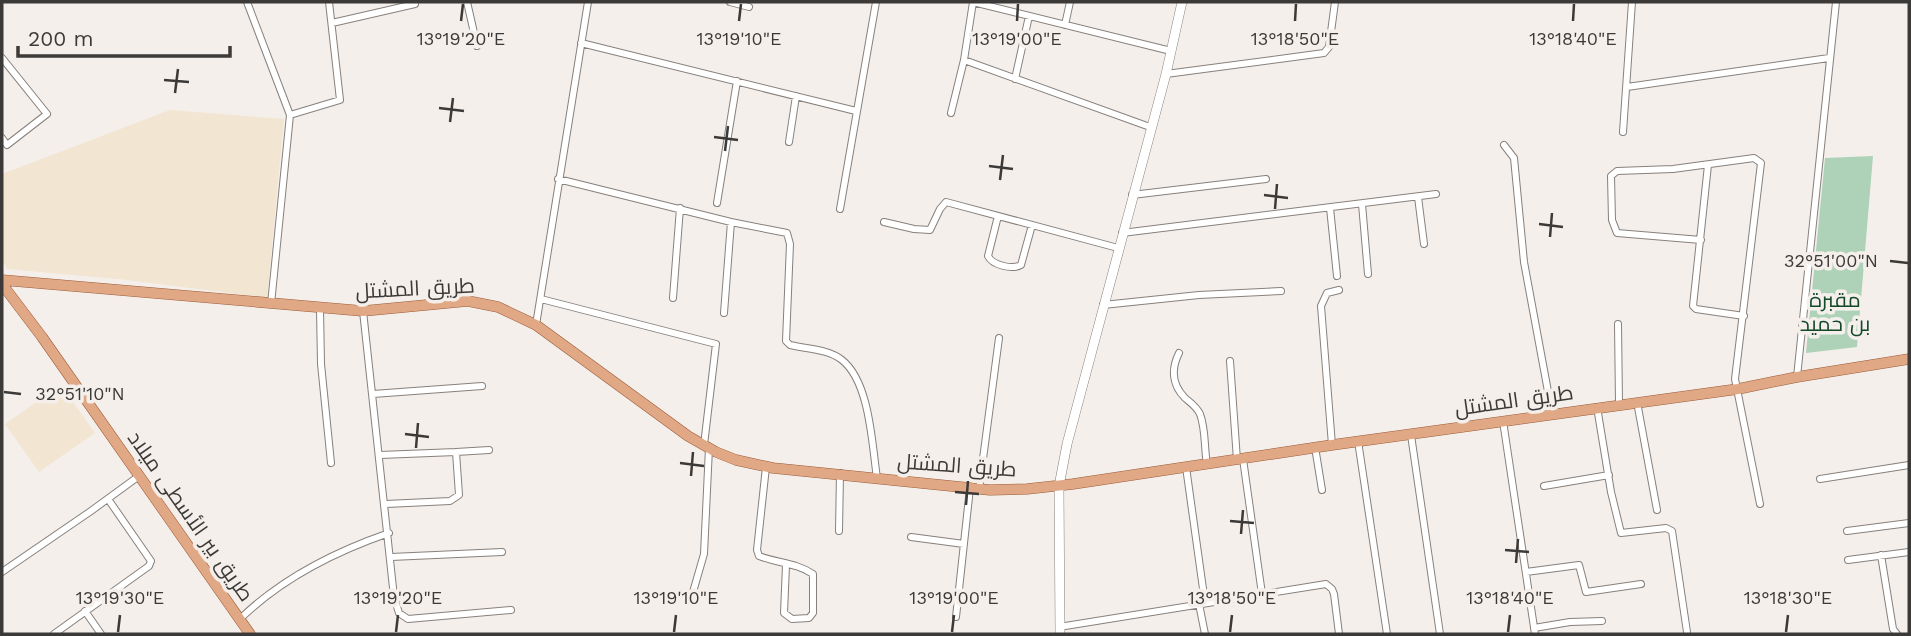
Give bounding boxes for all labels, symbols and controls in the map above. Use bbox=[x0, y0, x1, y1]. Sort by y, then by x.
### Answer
scale bar bbox=[18, 14, 229, 58]
text: 200 m bbox=[28, 26, 94, 51]
text: 13°19'20"E bbox=[417, 28, 505, 49]
text: 13°19'10"E bbox=[696, 28, 782, 49]
text: 13°19'00"E bbox=[972, 28, 1062, 49]
text: 13°18'50"E bbox=[1251, 28, 1339, 49]
text: 13°18'40"E bbox=[1529, 28, 1617, 49]
text: 32°51'00"N bbox=[1784, 250, 1878, 271]
street label: طريق المشتل bbox=[355, 272, 475, 305]
park label: مقبرة بن حميد bbox=[1800, 287, 1870, 337]
street label: طريق المشتل bbox=[1453, 379, 1575, 422]
text: 32°51'10"N bbox=[35, 383, 125, 404]
street label: طريق بير الأسطى ميلاد bbox=[122, 426, 259, 607]
street label: طريق المشتل bbox=[896, 448, 1018, 483]
text: 13°19'30"E bbox=[76, 587, 164, 608]
text: 13°19'20"E bbox=[354, 587, 442, 608]
text: 13°19'10"E bbox=[633, 587, 719, 608]
text: 13°19'00"E bbox=[909, 587, 999, 608]
text: 13°18'50"E bbox=[1188, 587, 1276, 608]
text: 13°18'40"E bbox=[1466, 587, 1554, 608]
text: 13°18'30"E bbox=[1744, 587, 1832, 608]

